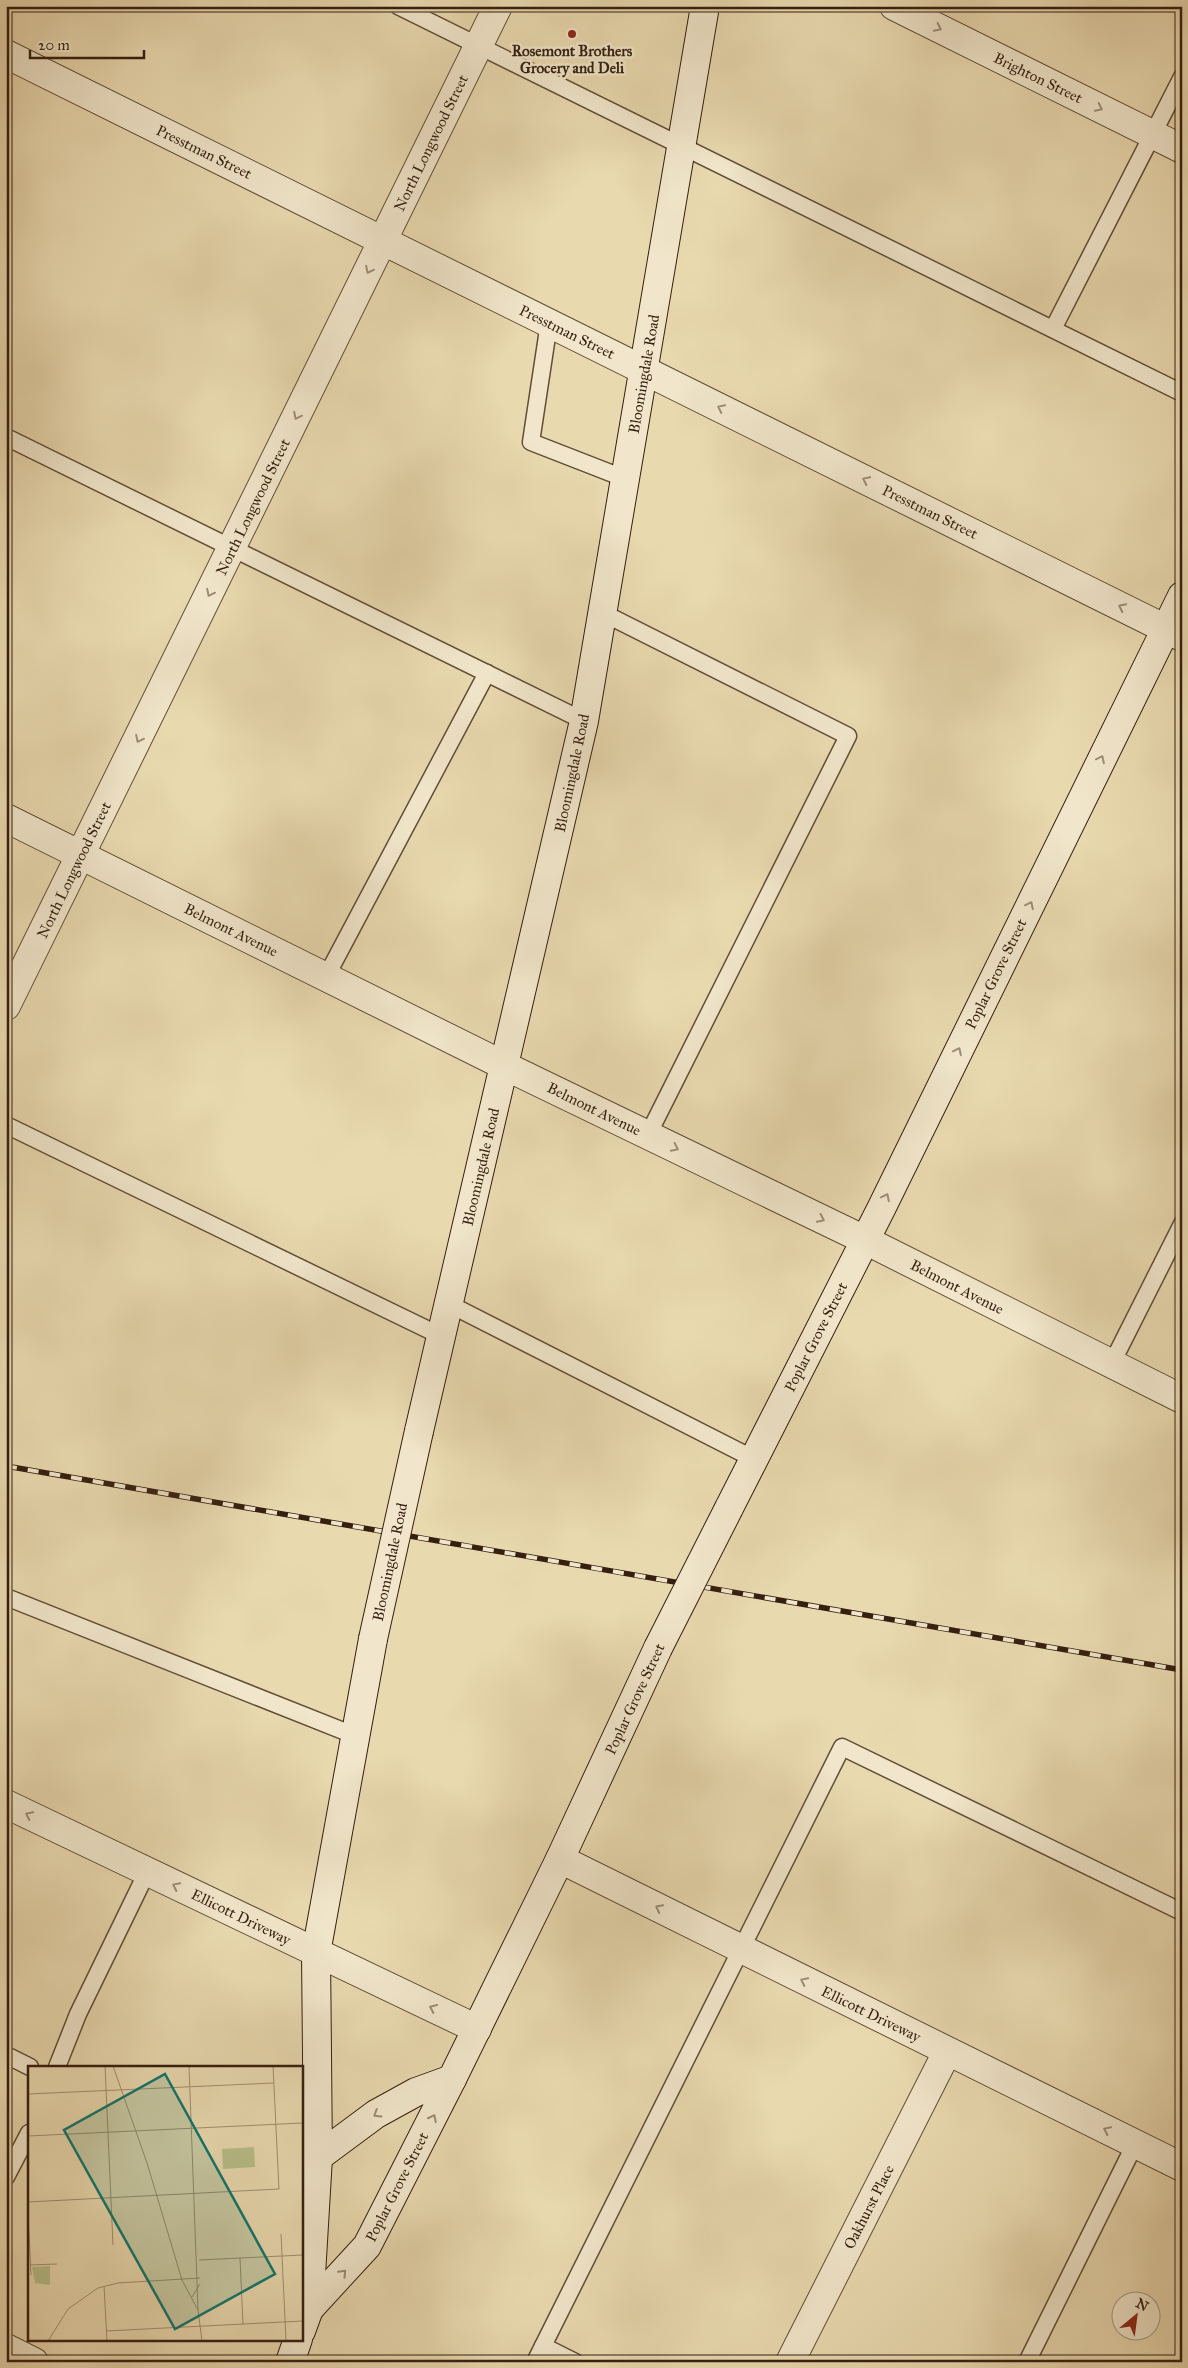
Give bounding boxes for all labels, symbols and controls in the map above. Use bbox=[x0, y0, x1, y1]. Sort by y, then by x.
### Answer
one-way arrow bbox=[932, 22, 941, 32]
scale bar bbox=[30, 28, 144, 60]
marker: Rosemont Brothers Grocery and Deli bbox=[566, 28, 578, 40]
text: 20 m bbox=[38, 36, 70, 54]
place label: Rosemont Brothers Grocery and Deli bbox=[512, 42, 633, 78]
street label: Brighton Street bbox=[991, 49, 1086, 108]
street label: North Longwood Street bbox=[390, 71, 472, 214]
one-way arrow bbox=[1094, 102, 1103, 112]
street label: Presstman Street bbox=[153, 121, 255, 183]
one-way arrow bbox=[365, 265, 375, 274]
street label: Presstman Street bbox=[516, 301, 618, 363]
street label: Bloomingdale Road bbox=[625, 313, 663, 435]
one-way arrow bbox=[717, 404, 726, 414]
one-way arrow bbox=[293, 411, 304, 420]
street label: North Longwood Street bbox=[212, 435, 294, 578]
one-way arrow bbox=[863, 476, 872, 486]
street label: Presstman Street bbox=[879, 481, 981, 543]
one-way arrow bbox=[206, 588, 216, 597]
one-way arrow bbox=[1118, 602, 1127, 613]
street label: Bloomingdale Road bbox=[551, 712, 593, 834]
one-way arrow bbox=[134, 734, 145, 743]
one-way arrow bbox=[1095, 755, 1105, 764]
street label: North Longwood Street bbox=[33, 798, 115, 941]
street label: Belmont Avenue bbox=[181, 900, 281, 960]
one-way arrow bbox=[1023, 901, 1034, 910]
street label: Poplar Grove Street bbox=[962, 915, 1031, 1032]
one-way arrow bbox=[952, 1047, 962, 1056]
street label: Belmont Avenue bbox=[544, 1079, 644, 1139]
street label: Bloomingdale Road bbox=[459, 1106, 503, 1228]
one-way arrow bbox=[670, 1142, 679, 1153]
one-way arrow bbox=[880, 1193, 890, 1202]
one-way arrow bbox=[816, 1213, 825, 1223]
street label: Belmont Avenue bbox=[907, 1256, 1007, 1318]
street label: Poplar Grove Street bbox=[781, 1279, 852, 1395]
street label: Bloomingdale Road bbox=[369, 1501, 411, 1623]
street label: Poplar Grove Street bbox=[601, 1640, 669, 1757]
one-way arrow bbox=[25, 1811, 34, 1822]
one-way arrow bbox=[172, 1882, 181, 1892]
street label: Ellicott Driveway bbox=[188, 1885, 295, 1949]
one-way arrow bbox=[655, 1905, 664, 1915]
one-way arrow bbox=[800, 1977, 809, 1987]
street label: Ellicott Driveway bbox=[818, 1982, 925, 2046]
one-way arrow bbox=[429, 2004, 438, 2014]
inset map bbox=[28, 2066, 302, 2340]
one-way arrow bbox=[373, 2108, 382, 2118]
one-way arrow bbox=[427, 2115, 437, 2124]
one-way arrow bbox=[1103, 2126, 1112, 2136]
street label: Poplar Grove Street bbox=[362, 2129, 433, 2245]
street label: Oakhurst Place bbox=[840, 2162, 898, 2252]
one-way arrow bbox=[337, 2270, 346, 2279]
north arrow bbox=[1110, 2290, 1160, 2340]
text: N bbox=[1133, 2295, 1151, 2315]

